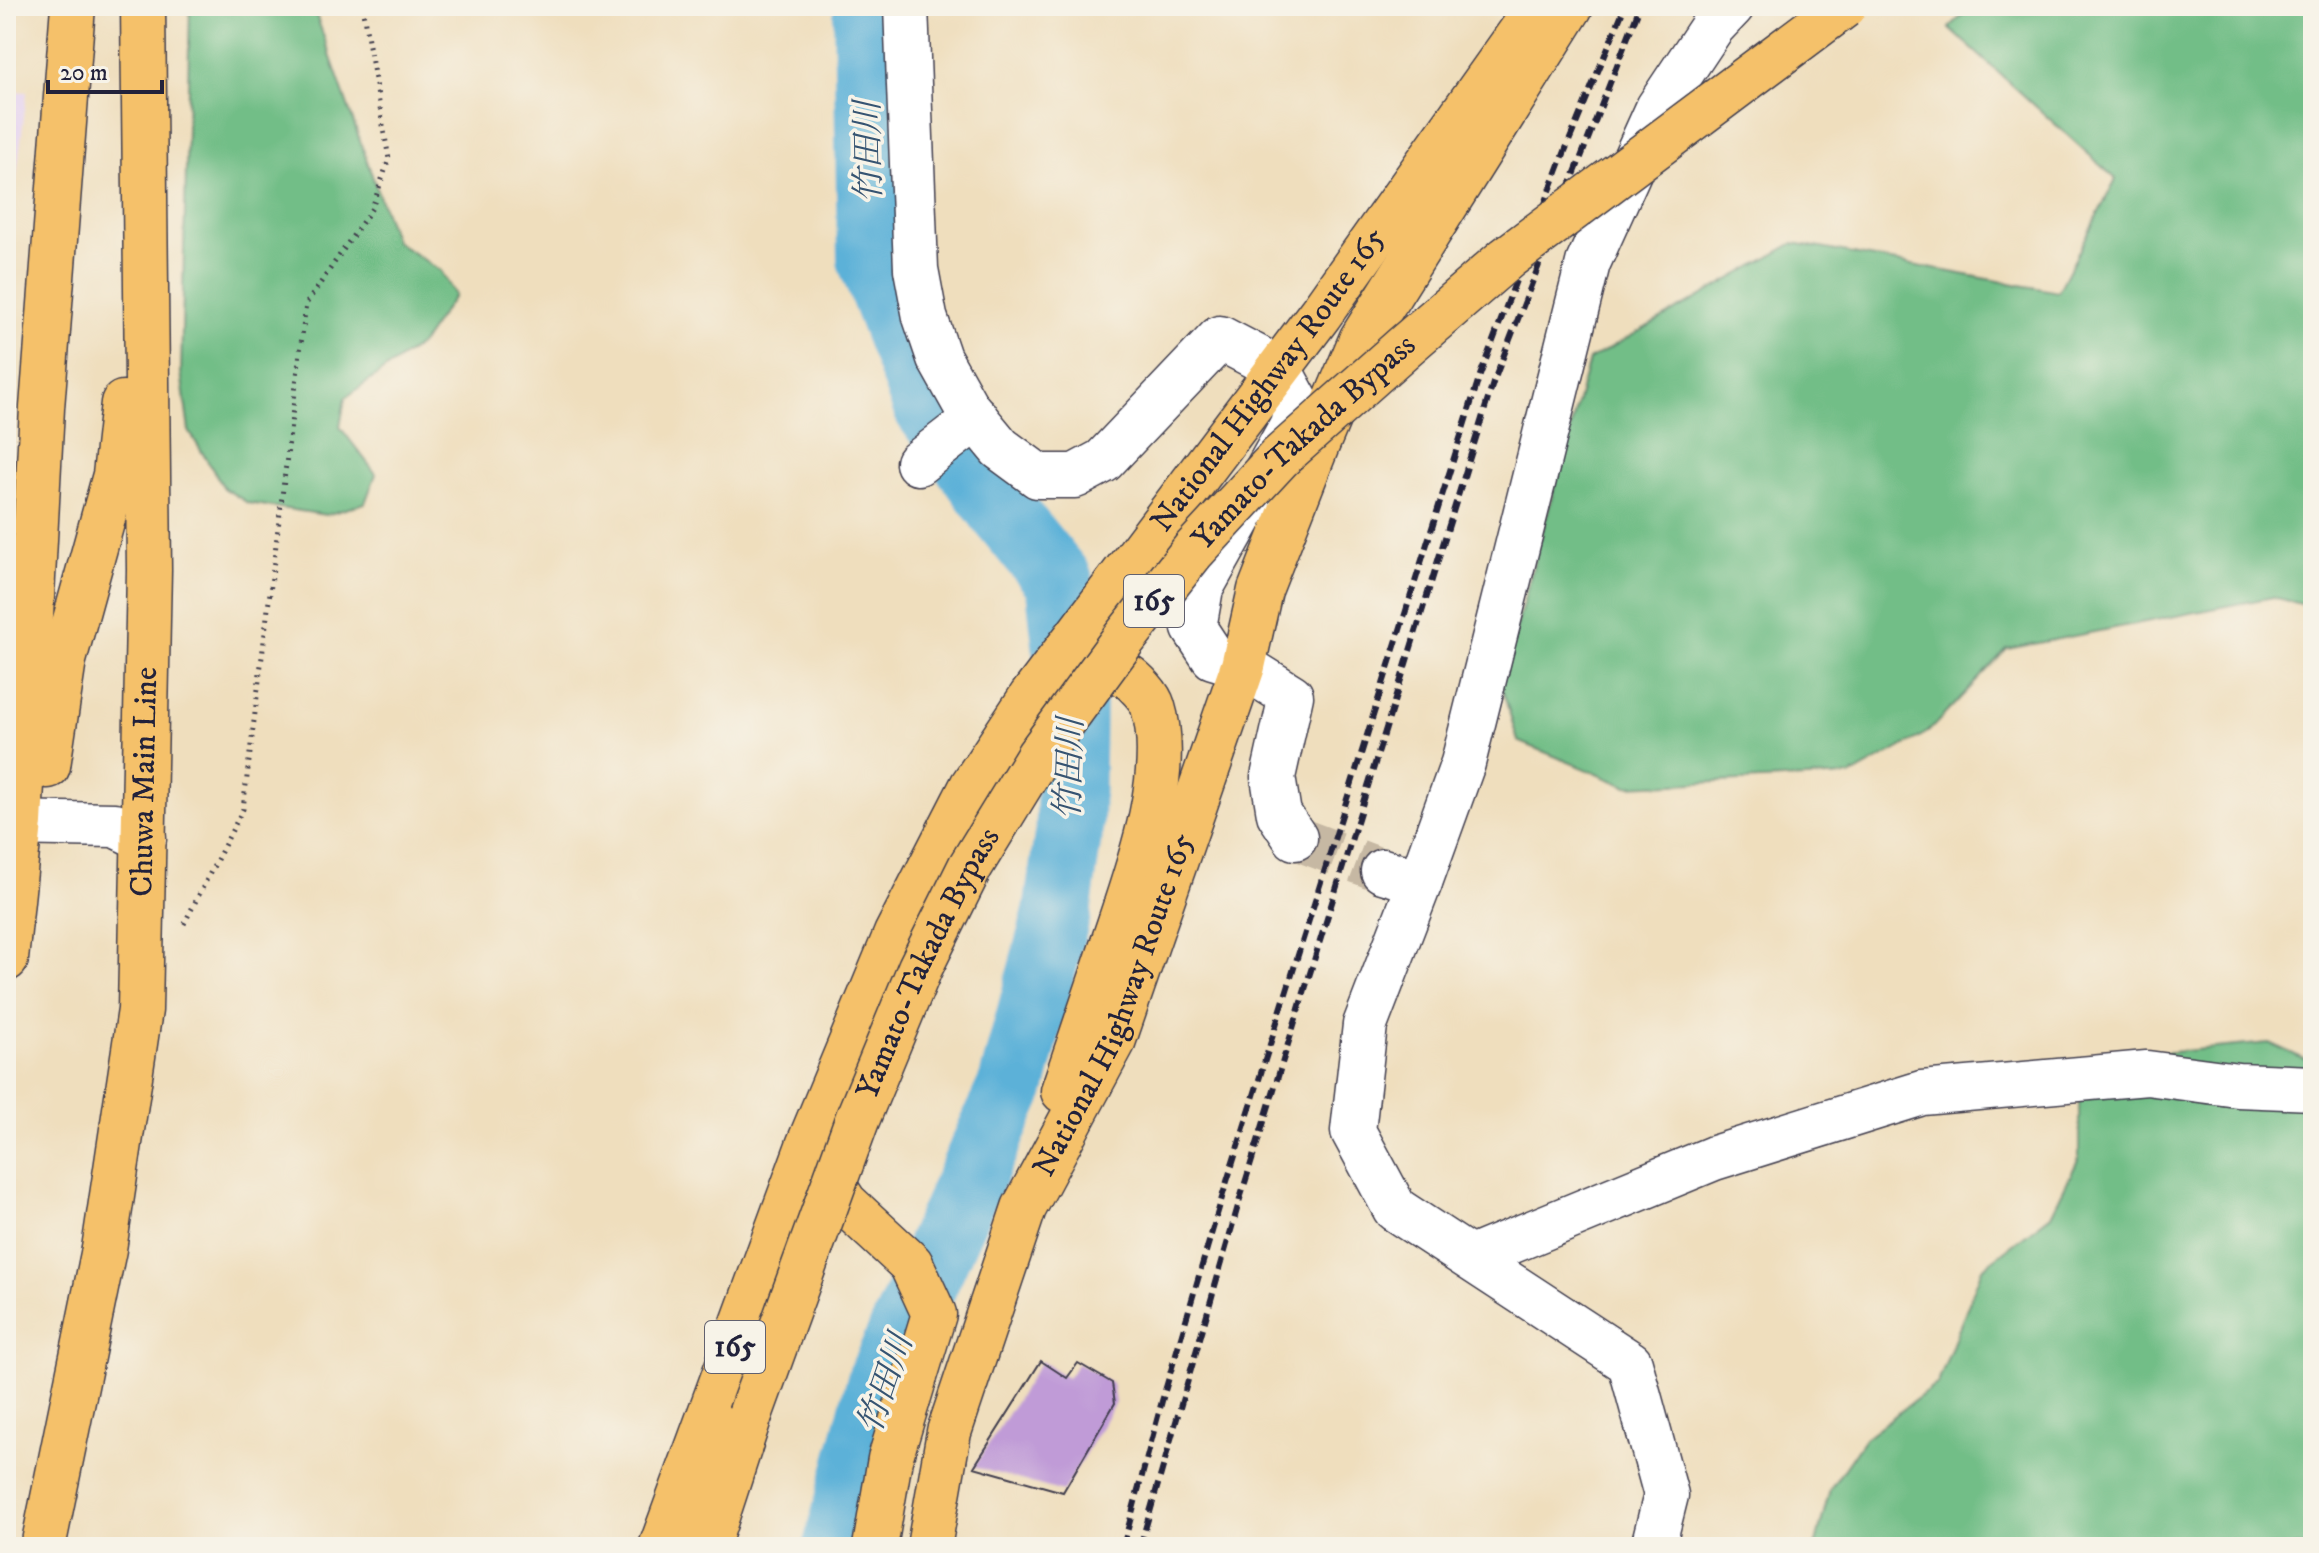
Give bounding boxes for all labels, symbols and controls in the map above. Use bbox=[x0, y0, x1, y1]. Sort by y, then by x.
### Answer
scale bar bbox=[48, 44, 162, 94]
text: 20 m bbox=[60, 58, 108, 88]
water label: 竹田川 bbox=[847, 97, 891, 203]
street label: National Highway Route 165 bbox=[1142, 220, 1395, 540]
street label: Yamato-Takada Bypass bbox=[1184, 326, 1424, 559]
road number: 165 bbox=[1124, 575, 1184, 627]
street label: Chuwa Main Line bbox=[122, 667, 167, 897]
water label: 竹田川 bbox=[1047, 713, 1093, 821]
street label: Yamato-Takada Bypass bbox=[848, 820, 1009, 1105]
street label: National Highway Route 165 bbox=[1024, 828, 1204, 1184]
road number: 165 bbox=[705, 1321, 765, 1373]
water label: 竹田川 bbox=[850, 1325, 924, 1439]

